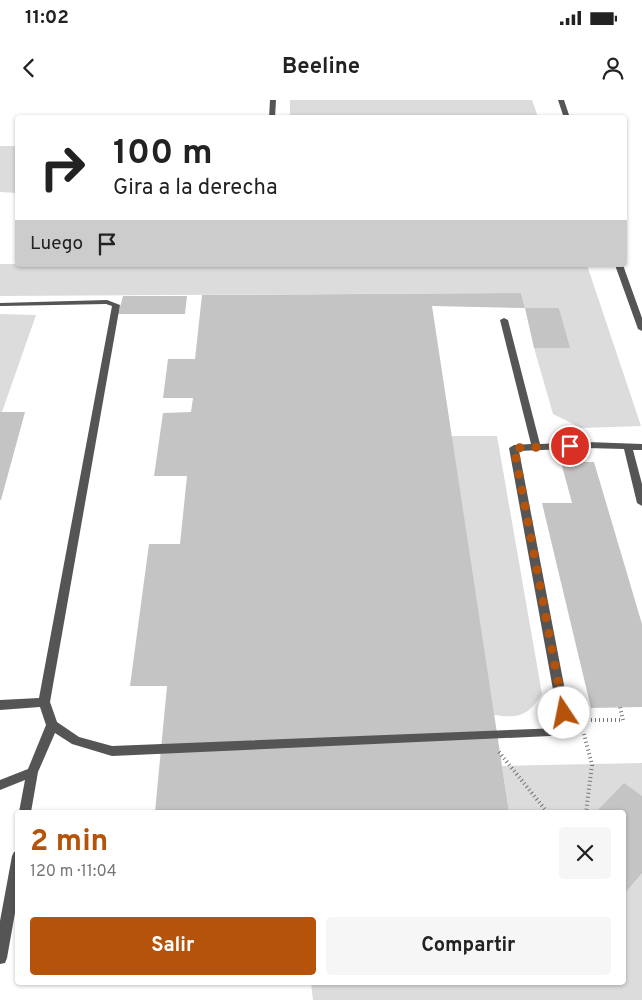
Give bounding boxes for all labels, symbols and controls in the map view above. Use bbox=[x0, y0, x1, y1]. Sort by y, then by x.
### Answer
text: 11:02 bbox=[25, 6, 69, 30]
icon: back bbox=[15, 54, 43, 82]
text: Beeline bbox=[282, 54, 360, 81]
icon: person bbox=[599, 54, 627, 82]
text: 100 m bbox=[113, 132, 213, 176]
icon: right bbox=[30, 135, 95, 200]
text: Gira a la derecha bbox=[113, 175, 278, 202]
icon: arrive bbox=[93, 230, 121, 258]
text: Luego bbox=[30, 232, 83, 256]
pin bbox=[549, 425, 591, 467]
icon: arrive bbox=[556, 432, 584, 460]
position arrow bbox=[537, 686, 589, 738]
text: 2 min bbox=[30, 824, 108, 861]
button: close bbox=[559, 827, 611, 879]
text: 120 m · 11:04 bbox=[30, 862, 117, 882]
button: Salir bbox=[30, 917, 316, 975]
button: Compartir bbox=[326, 917, 611, 975]

